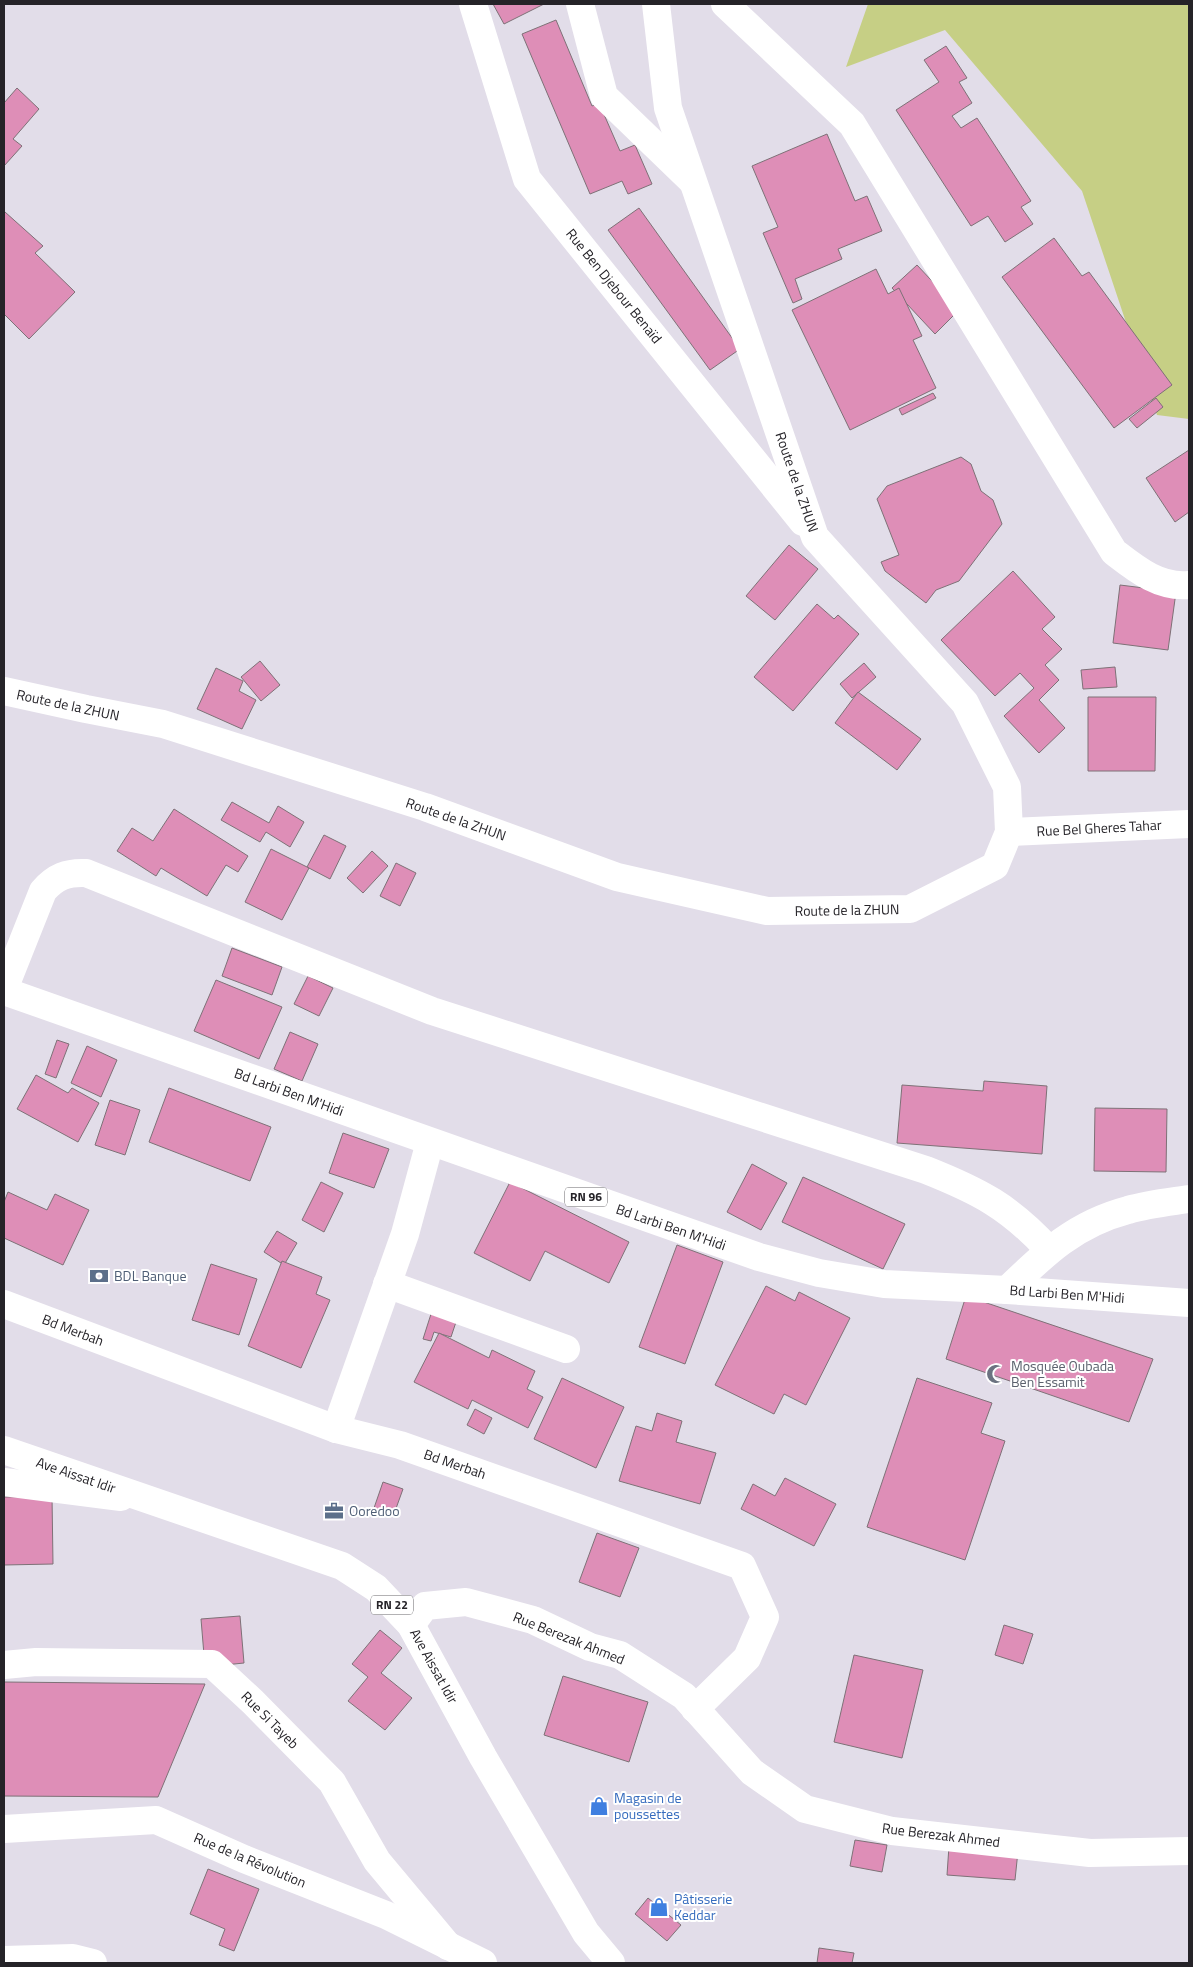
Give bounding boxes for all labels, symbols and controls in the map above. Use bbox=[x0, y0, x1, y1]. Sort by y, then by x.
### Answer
street label: Rue Ben Djebour Benaïd bbox=[561, 224, 667, 348]
street label: Route de la ZHUN bbox=[770, 429, 824, 535]
street label: Route de la ZHUN bbox=[15, 683, 122, 726]
street label: Route de la ZHUN bbox=[403, 792, 509, 846]
street label: Rue Bel Gheres Tahar bbox=[1036, 814, 1162, 841]
street label: Route de la ZHUN bbox=[794, 898, 900, 921]
street label: Bd Larbi Ben M'Hidi bbox=[231, 1062, 347, 1121]
road number: RN 96 bbox=[565, 1188, 607, 1206]
street label: Bd Larbi Ben M'Hidi bbox=[613, 1198, 729, 1255]
bank icon: BDL Banque bbox=[88, 1265, 110, 1287]
place label: BDL Banque bbox=[114, 1265, 186, 1286]
street label: Bd Larbi Ben M'Hidi bbox=[1009, 1279, 1125, 1308]
street label: Bd Merbah bbox=[39, 1308, 107, 1351]
place label: Mosquée Oubada Ben Essamit bbox=[1011, 1355, 1114, 1392]
mosque icon: Mosquée Oubada Ben Essamit bbox=[985, 1363, 1007, 1385]
street label: Bd Merbah bbox=[421, 1443, 489, 1484]
street label: Ave Aissat Idir bbox=[34, 1451, 119, 1498]
office icon: Ooredoo bbox=[323, 1500, 345, 1522]
place label: Ooredoo bbox=[349, 1500, 400, 1521]
road number: RN 22 bbox=[371, 1596, 413, 1614]
street label: Rue Berezak Ahmed bbox=[510, 1606, 628, 1670]
street label: Ave Aissat Idir bbox=[405, 1624, 464, 1707]
street label: Rue Si Tayeb bbox=[237, 1686, 304, 1753]
place label: Magasin de poussettes bbox=[614, 1787, 682, 1824]
shop icon: Magasin de poussettes bbox=[588, 1795, 610, 1817]
street label: Rue Berezak Ahmed bbox=[881, 1817, 1001, 1852]
street label: Rue de la Révolution bbox=[191, 1826, 310, 1893]
place label: Pâtisserie Keddar bbox=[674, 1888, 732, 1925]
shop icon: Pâtisserie Keddar bbox=[648, 1896, 670, 1918]

